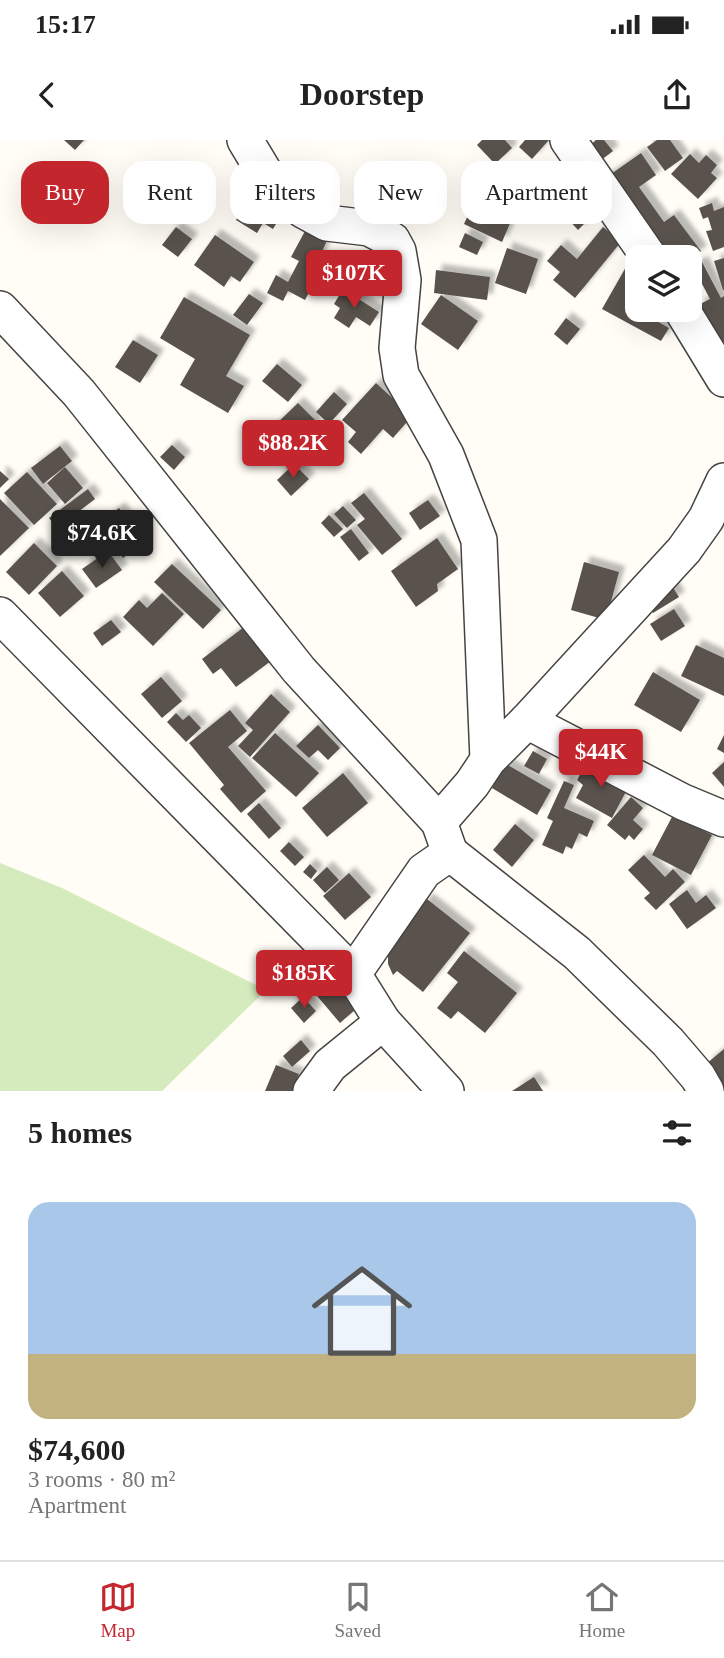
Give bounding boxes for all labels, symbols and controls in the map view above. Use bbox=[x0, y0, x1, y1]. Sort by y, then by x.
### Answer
text: 15:17 bbox=[35, 10, 96, 39]
icon: back bbox=[28, 76, 66, 114]
text: Doorstep bbox=[300, 76, 424, 112]
icon: share bbox=[658, 76, 696, 114]
chip: Buy bbox=[21, 161, 109, 224]
chip: Rent bbox=[123, 161, 216, 224]
chip: Filters bbox=[230, 161, 340, 224]
chip: New bbox=[354, 161, 447, 224]
chip: Apartment bbox=[461, 161, 612, 224]
map controls bbox=[625, 245, 702, 322]
button: layers bbox=[625, 245, 702, 322]
pin: $107K bbox=[305, 250, 403, 310]
text: $107K bbox=[322, 260, 386, 285]
pin: $88.2K bbox=[236, 420, 350, 480]
text: $88.2K bbox=[258, 430, 328, 455]
pin: $74.6K bbox=[45, 510, 159, 570]
text: $74.6K bbox=[67, 520, 137, 545]
pin: $44K bbox=[560, 730, 642, 789]
text: $44K bbox=[575, 739, 627, 764]
pin: $185K bbox=[255, 950, 353, 1010]
text: $185K bbox=[272, 960, 336, 985]
icon: filters bbox=[658, 1114, 696, 1152]
text: 5 homes bbox=[28, 1116, 132, 1149]
icon: home bbox=[299, 1248, 425, 1374]
text: $74,600 bbox=[28, 1433, 126, 1466]
text: 3 rooms · 80 m² bbox=[28, 1467, 175, 1492]
text: Apartment bbox=[28, 1493, 126, 1518]
tab: Map bbox=[99, 1578, 137, 1642]
tab: Saved bbox=[335, 1578, 381, 1642]
tab: Home bbox=[579, 1578, 625, 1642]

